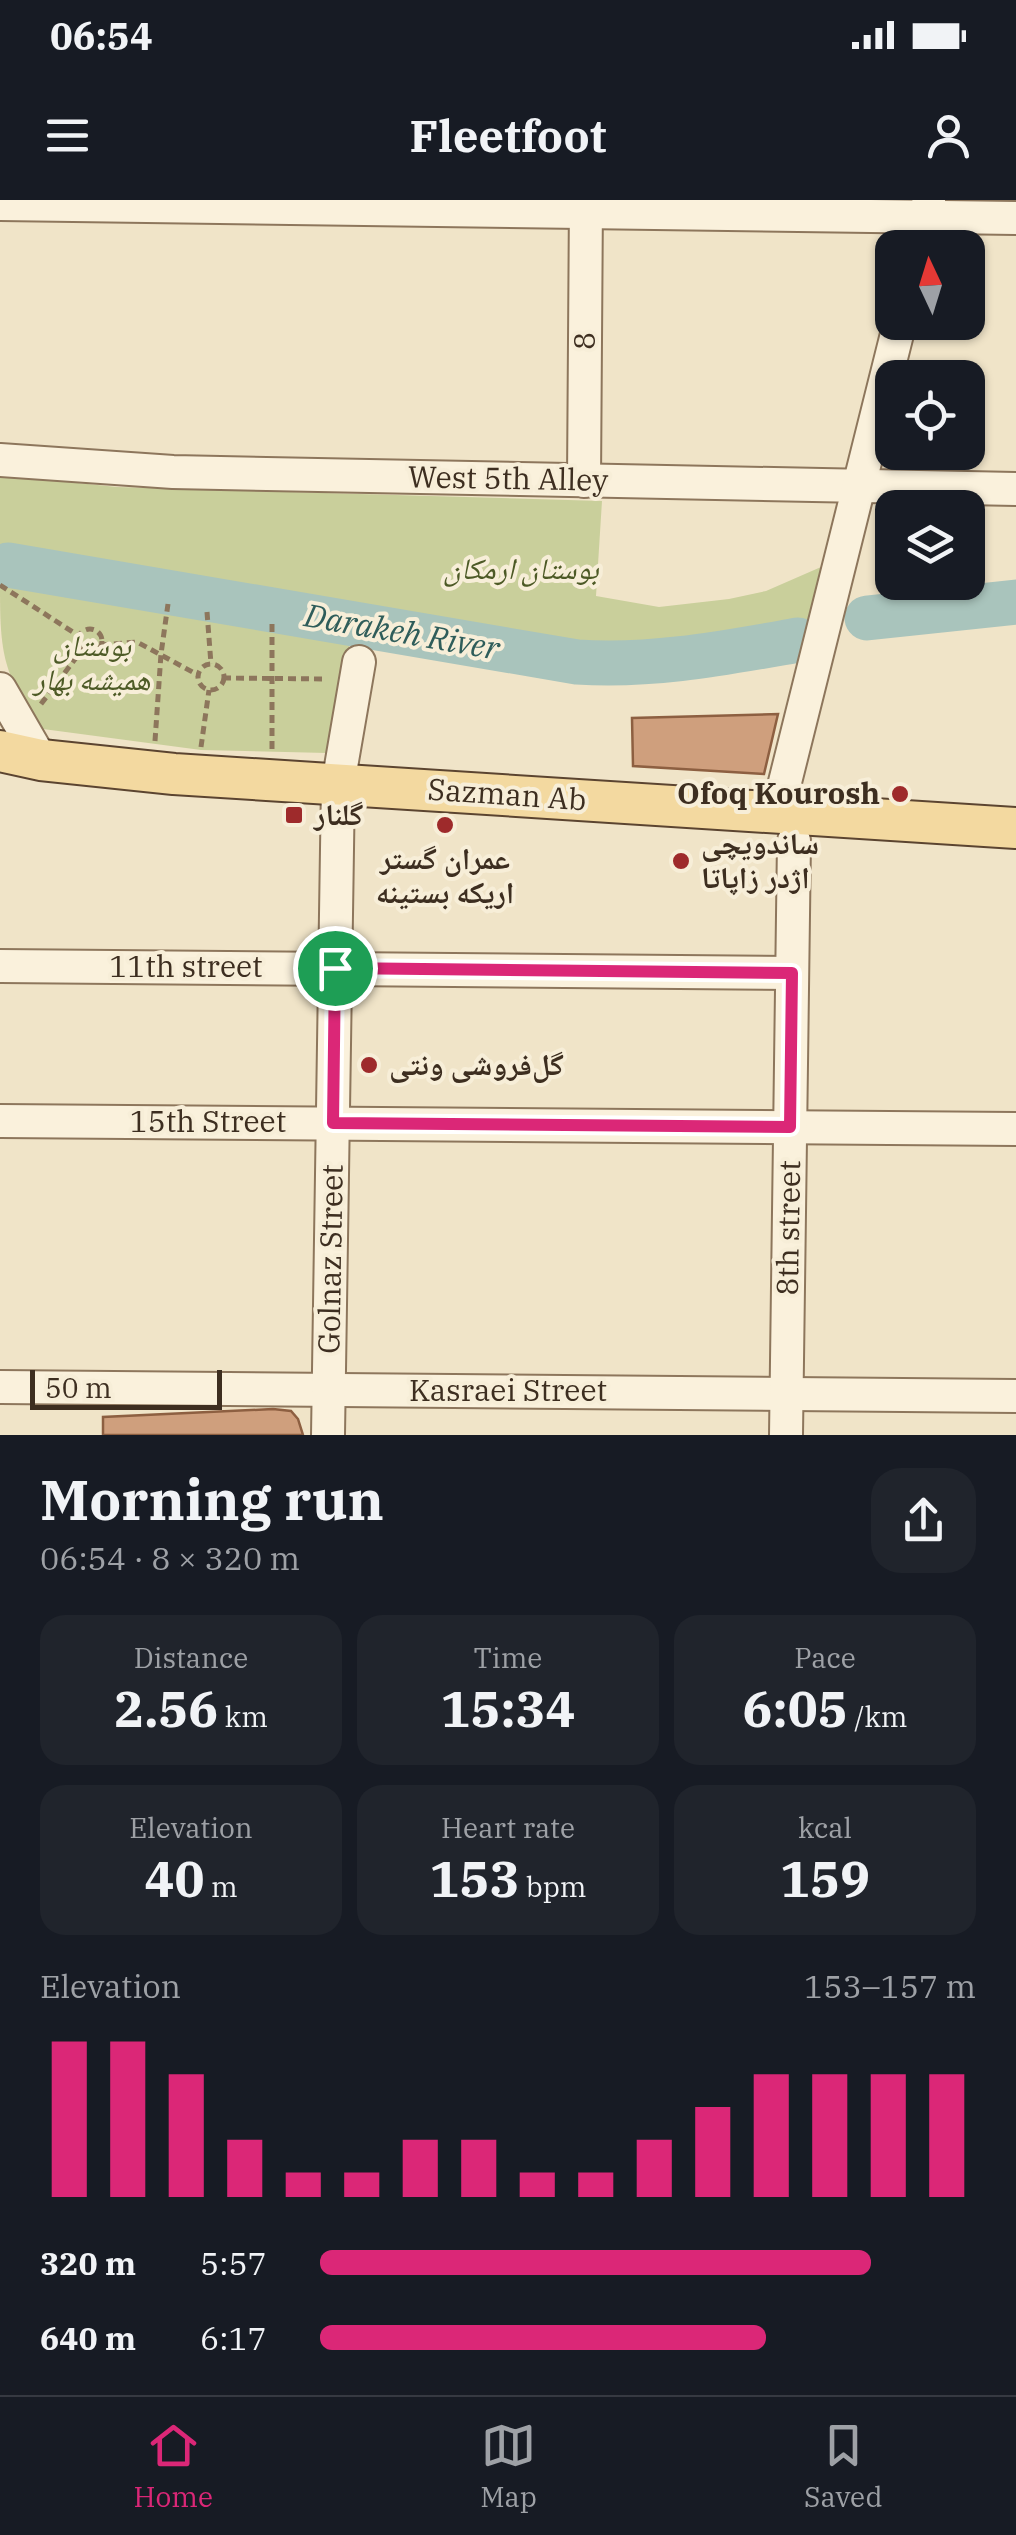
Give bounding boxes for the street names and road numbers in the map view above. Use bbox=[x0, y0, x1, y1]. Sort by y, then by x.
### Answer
street label: 8 bbox=[564, 332, 603, 350]
street label: West 5th Alley bbox=[408, 456, 608, 499]
street label: Sazman Ab bbox=[426, 769, 588, 818]
street label: 11th street bbox=[109, 946, 263, 985]
street label: 15th Street bbox=[130, 1101, 286, 1140]
street label: 8th street bbox=[767, 1160, 808, 1296]
street label: Golnaz Street bbox=[308, 1164, 351, 1354]
street label: Kasraei Street bbox=[409, 1370, 607, 1409]

